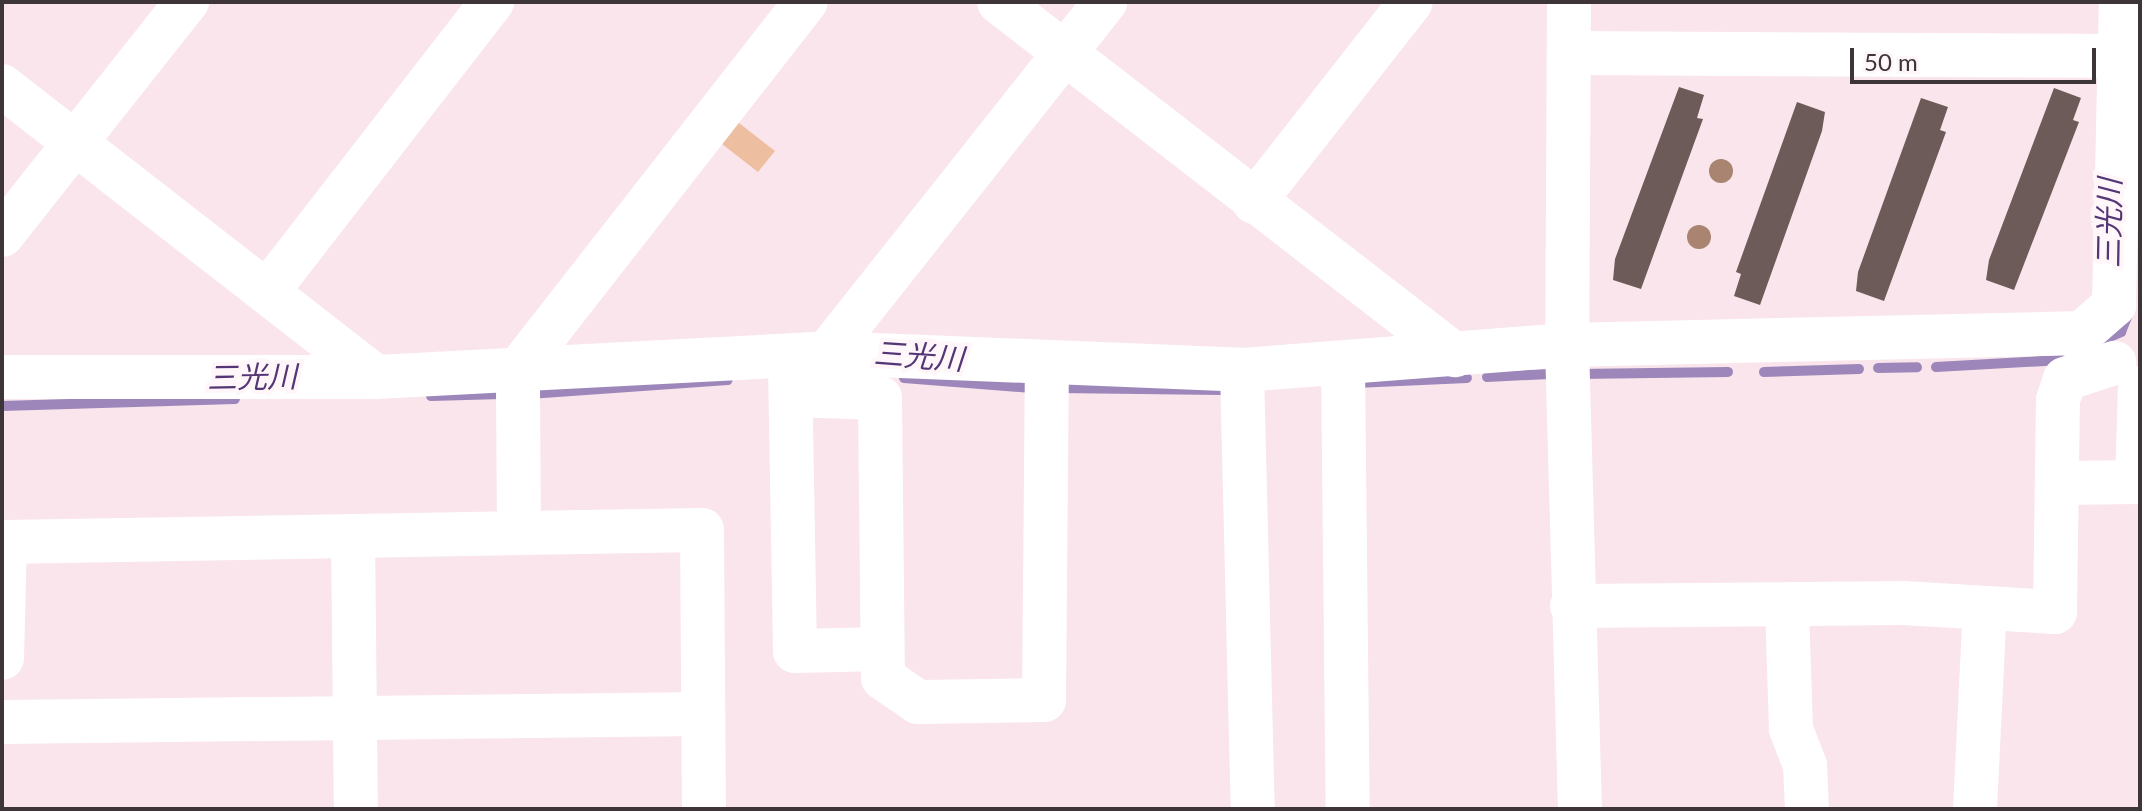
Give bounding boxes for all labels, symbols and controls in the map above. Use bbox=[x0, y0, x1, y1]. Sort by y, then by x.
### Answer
scale bar bbox=[1854, 32, 2100, 82]
text: 50 m bbox=[1864, 47, 1918, 76]
water label: 三光川 bbox=[2089, 178, 2127, 268]
water label: 三光川 bbox=[873, 334, 965, 376]
water label: 三光川 bbox=[207, 357, 297, 395]

